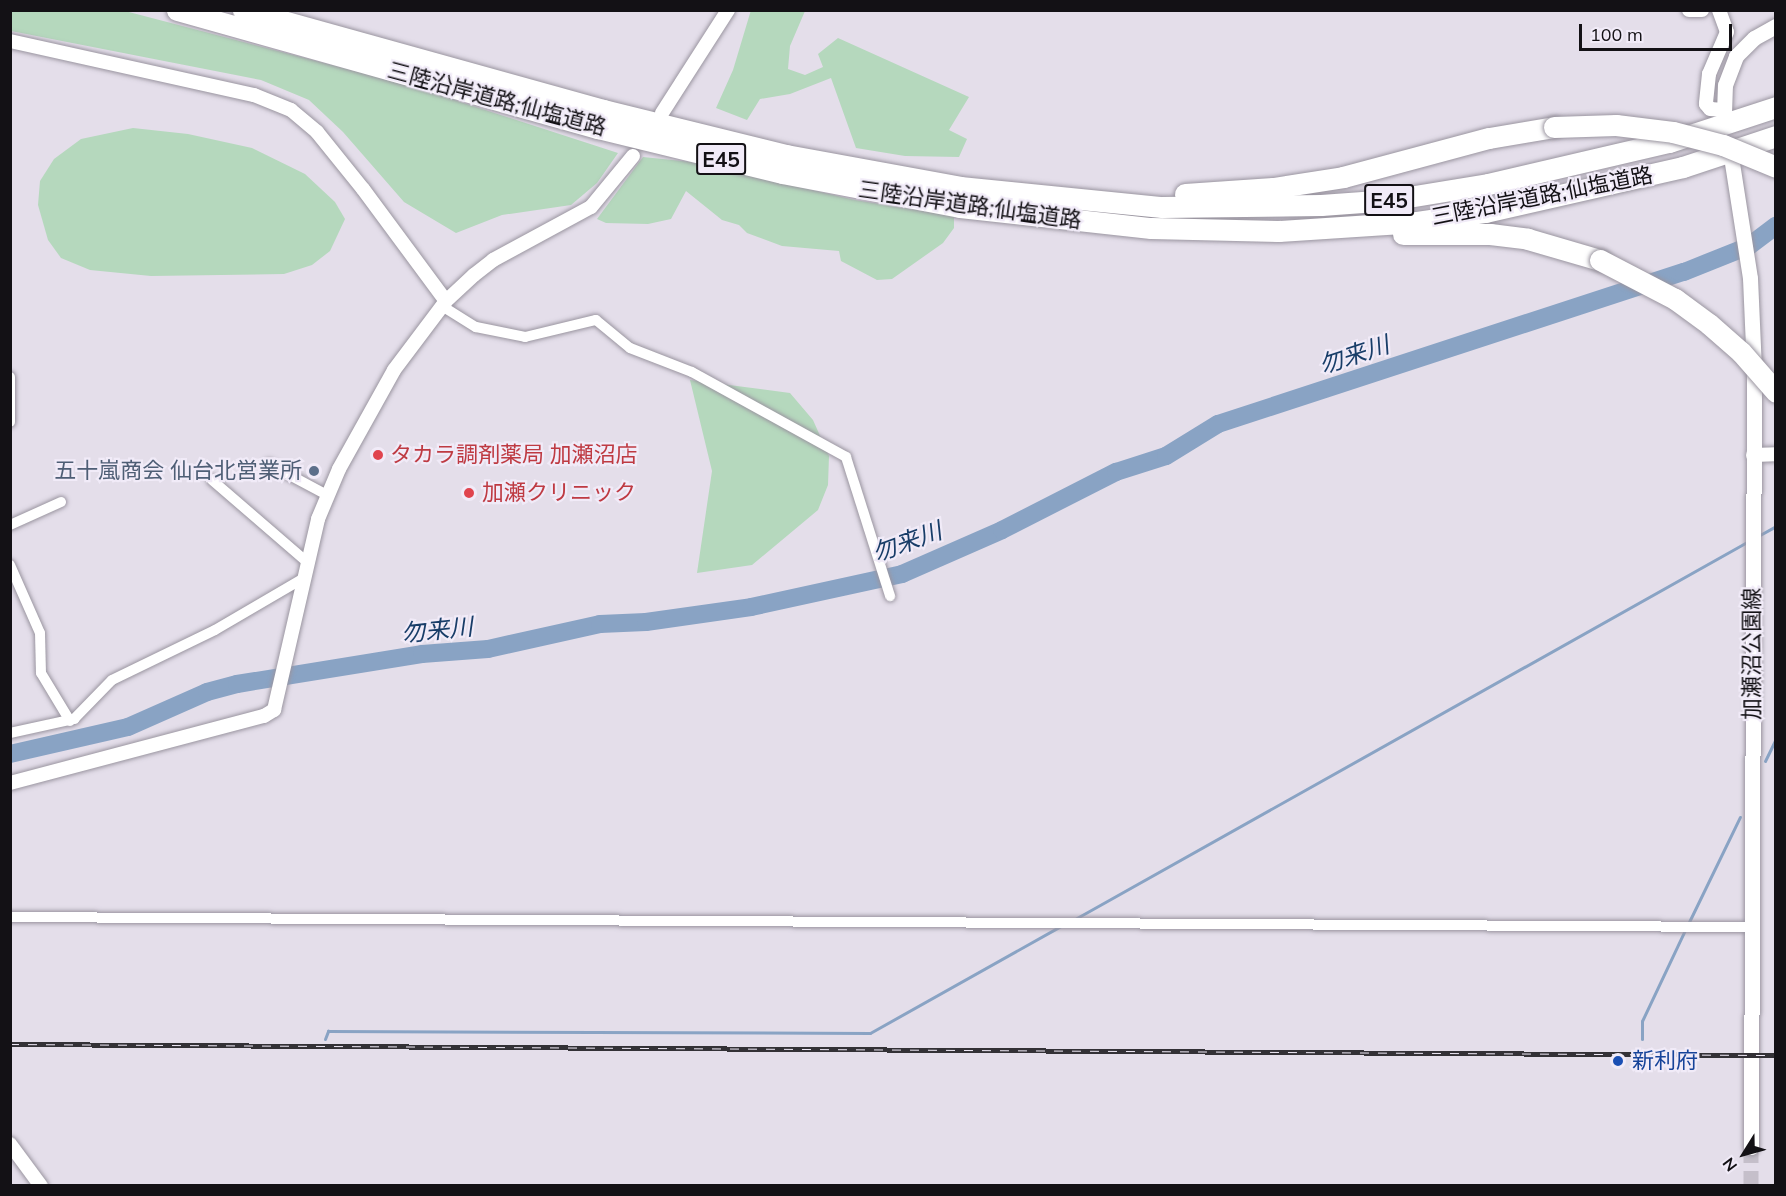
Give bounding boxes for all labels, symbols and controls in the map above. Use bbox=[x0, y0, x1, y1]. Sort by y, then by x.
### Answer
scale bar bbox=[1582, 12, 1735, 50]
text: 100 m bbox=[1590, 23, 1643, 46]
street label: 三陸沿岸道路;仙塩道路 bbox=[385, 57, 609, 141]
road number: E45 bbox=[696, 141, 746, 177]
street label: 三陸沿岸道路;仙塩道路 bbox=[1429, 162, 1655, 230]
street label: 三陸沿岸道路;仙塩道路 bbox=[857, 176, 1083, 234]
road number: E45 bbox=[1364, 182, 1414, 218]
water label: 勿来川 bbox=[1315, 330, 1393, 380]
place label: タカラ調剤薬局 加瀬沼店 bbox=[390, 442, 638, 468]
marker: タカラ調剤薬局 加瀬沼店 bbox=[371, 448, 385, 462]
place label: 五十嵐商会 仙台北営業所 bbox=[54, 458, 302, 484]
marker: 五十嵐商会 仙台北営業所 bbox=[307, 464, 321, 478]
place label: 加瀬クリニック bbox=[482, 480, 636, 506]
marker: 加瀬クリニック bbox=[460, 484, 478, 502]
water label: 勿来川 bbox=[868, 516, 946, 568]
street label: 加瀬沼公園線 bbox=[1739, 588, 1765, 720]
water label: 勿来川 bbox=[400, 612, 474, 648]
place label: 新利府 bbox=[1632, 1048, 1698, 1074]
marker: 新利府 bbox=[1609, 1052, 1627, 1070]
north arrow bbox=[1714, 1124, 1774, 1184]
text: N bbox=[1718, 1154, 1741, 1176]

